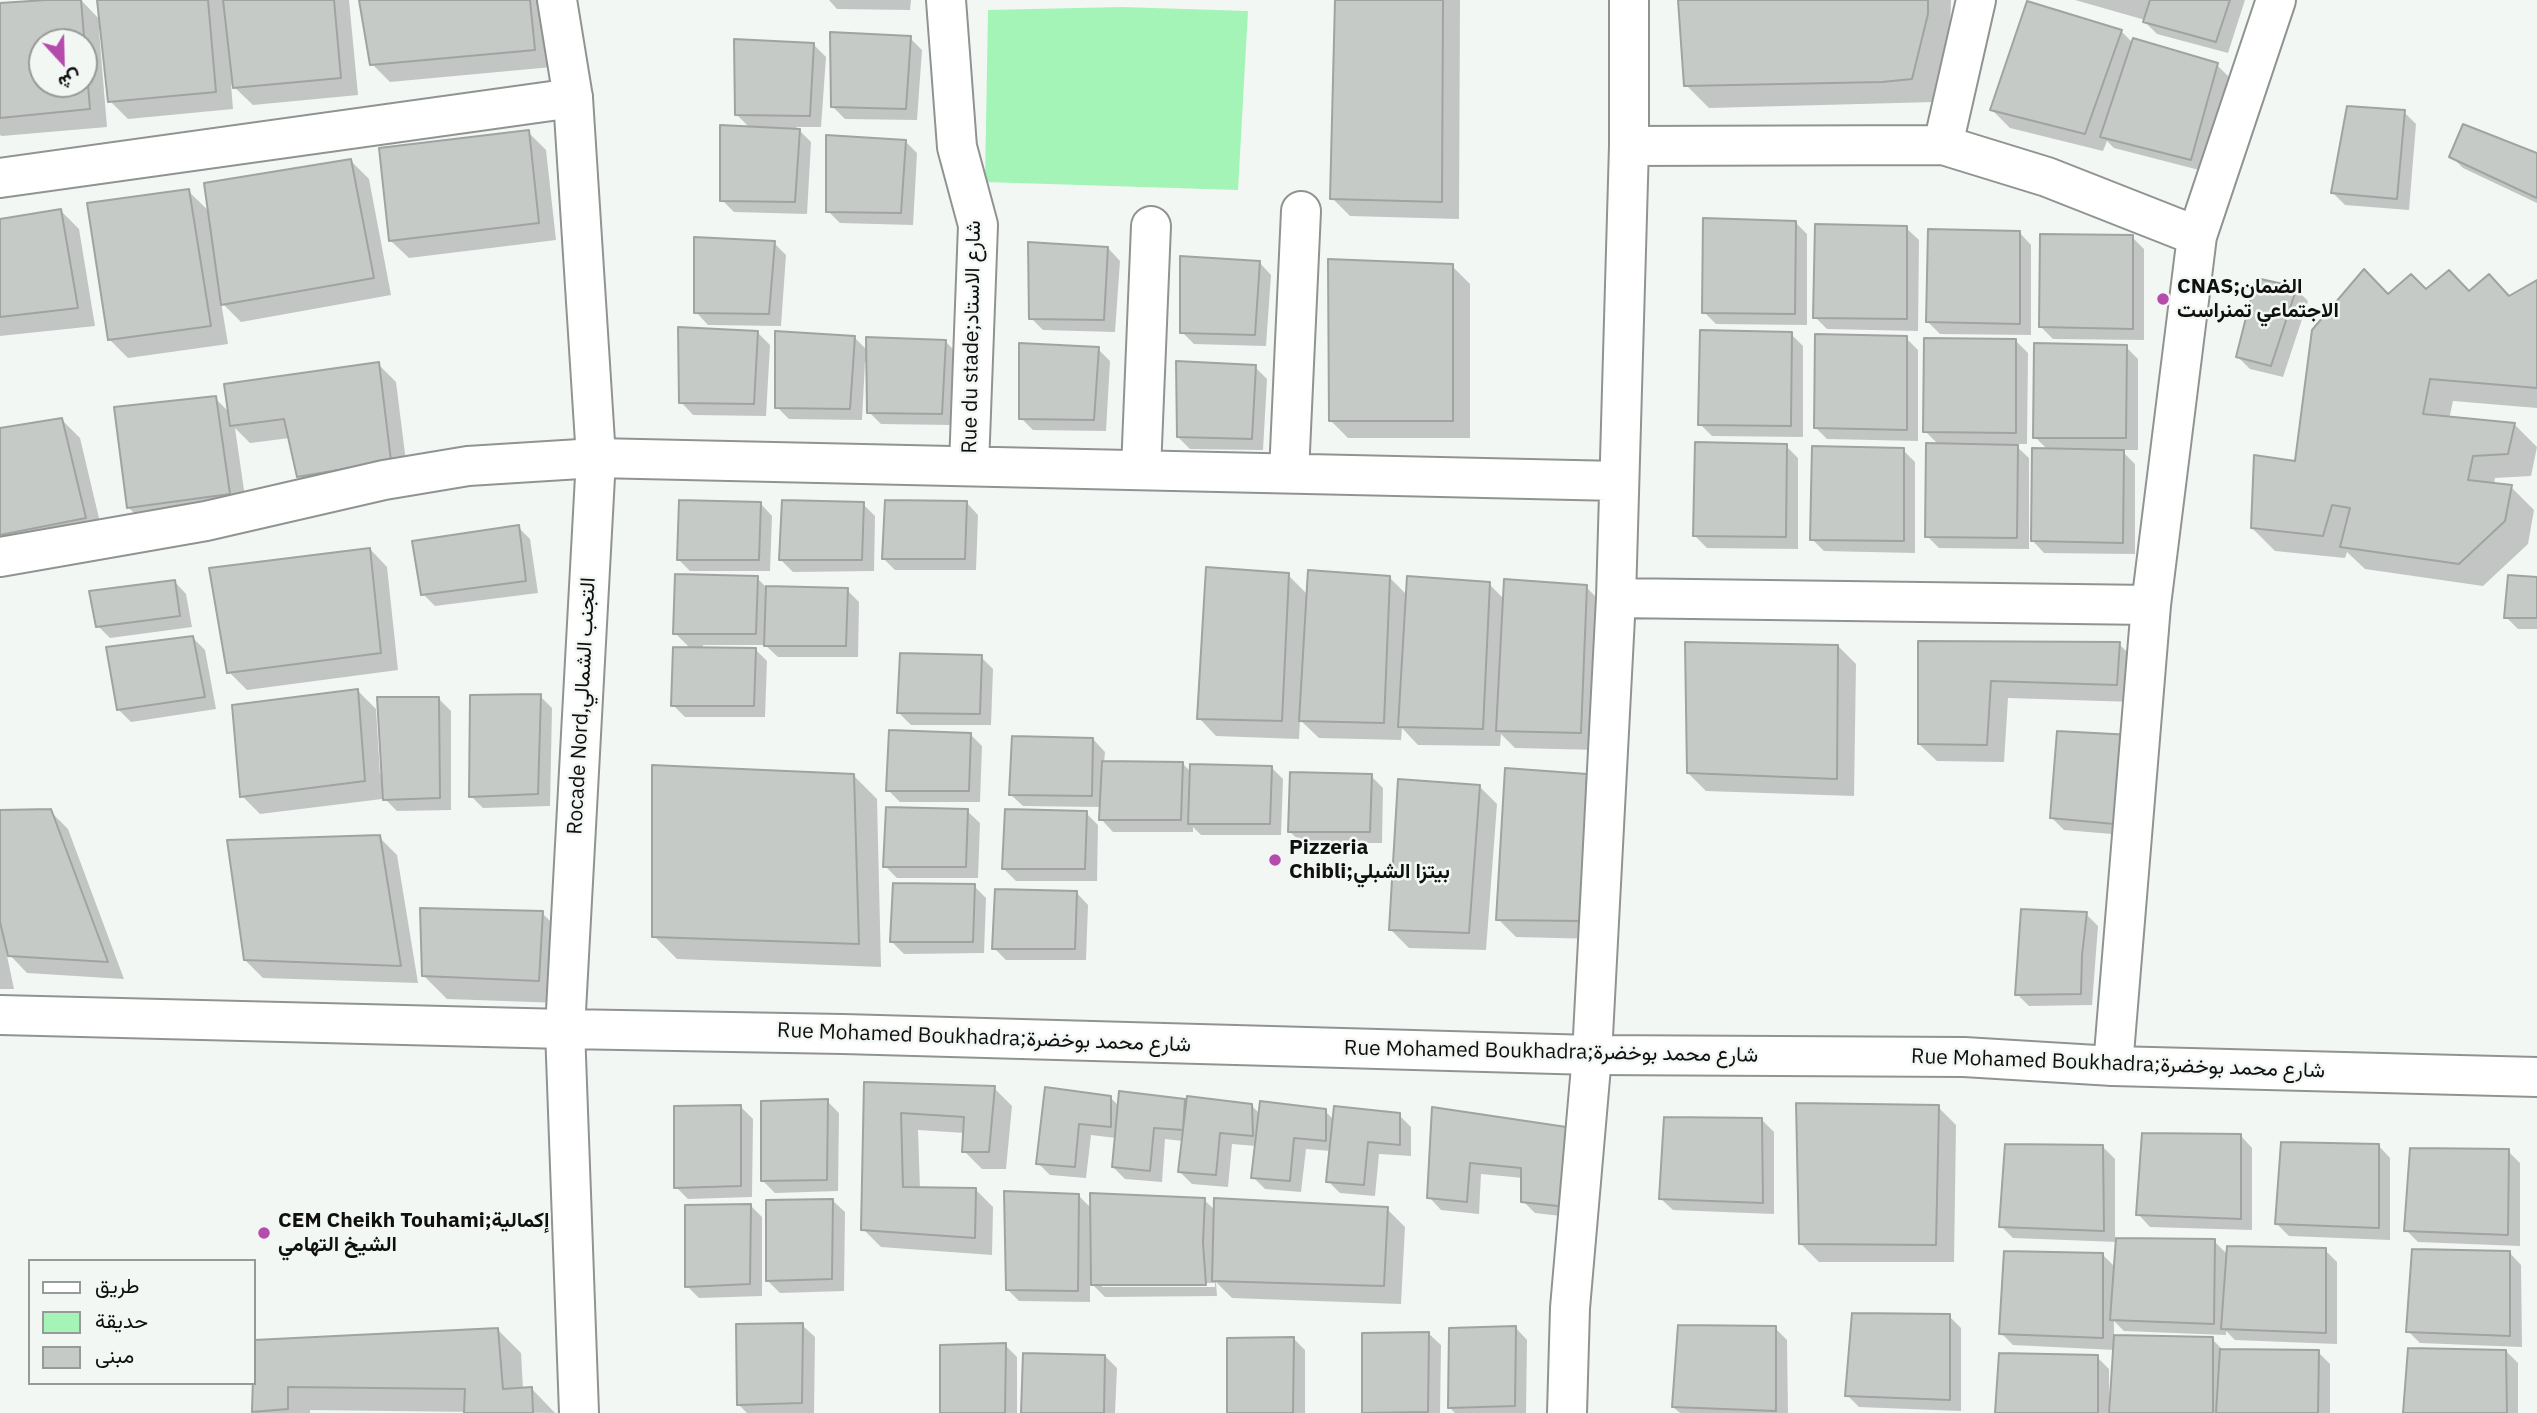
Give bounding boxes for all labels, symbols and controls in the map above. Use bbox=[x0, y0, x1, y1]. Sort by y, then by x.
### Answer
north arrow bbox=[28, 28, 98, 98]
text: ش bbox=[55, 65, 85, 96]
street label: Rue du stade;شارع الاستاد bbox=[957, 220, 987, 454]
place label: CNAS;الضمان الاجتماعي تمنراست bbox=[2177, 274, 2339, 324]
marker: CNAS;الضمان الاجتماعي تمنراست bbox=[2155, 291, 2171, 307]
street label: Rocade Nord,التجنب الشمالي bbox=[563, 577, 601, 835]
place label: Pizzeria Chibli;بيتزا الشبلي bbox=[1289, 835, 1450, 885]
marker: Pizzeria Chibli;بيتزا الشبلي bbox=[1267, 852, 1283, 868]
street label: Rue Mohamed Boukhadra;شارع محمد بوخضرة bbox=[777, 1018, 1191, 1058]
street label: Rue Mohamed Boukhadra;شارع محمد بوخضرة bbox=[1344, 1036, 1758, 1068]
street label: Rue Mohamed Boukhadra;شارع محمد بوخضرة bbox=[1911, 1044, 2325, 1084]
place label: CEM Cheikh Touhami;إكمالية الشيخ التهامي bbox=[278, 1208, 549, 1258]
marker: CEM Cheikh Touhami;إكمالية الشيخ التهامي bbox=[256, 1225, 272, 1241]
legend bbox=[28, 1259, 256, 1385]
text: طريق bbox=[95, 1271, 140, 1299]
text: حديقة bbox=[95, 1306, 148, 1334]
text: مبنى bbox=[95, 1341, 134, 1369]

